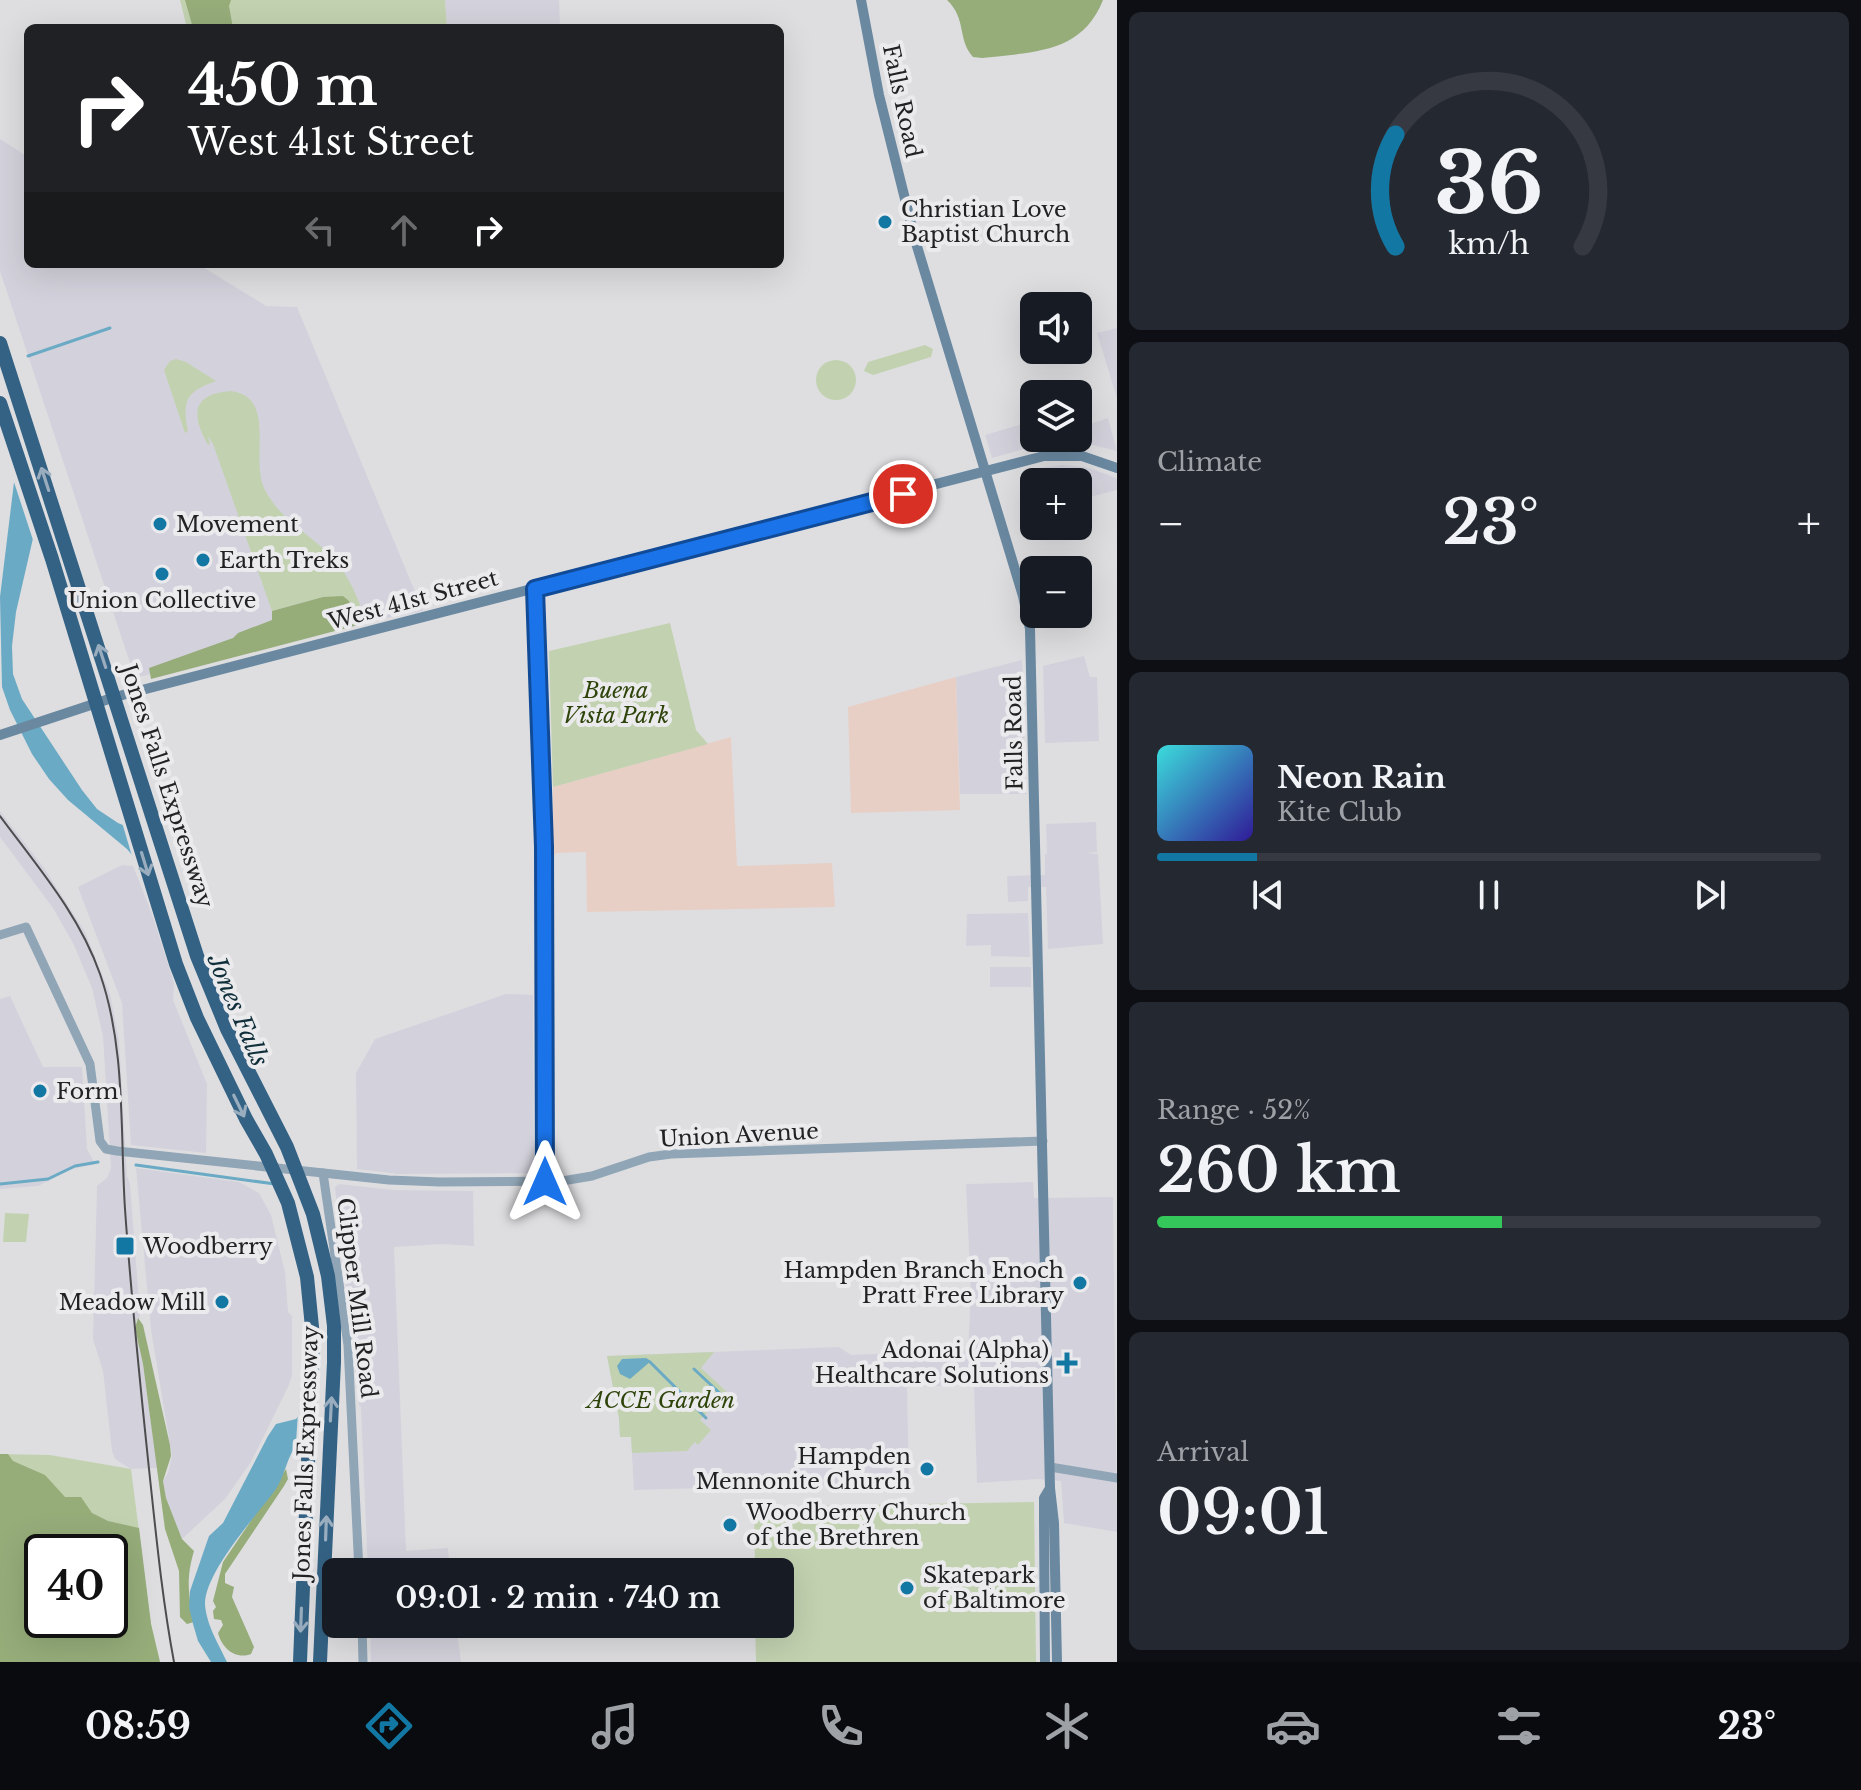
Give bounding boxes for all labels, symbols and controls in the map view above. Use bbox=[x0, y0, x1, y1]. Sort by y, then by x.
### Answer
street label: Falls Road bbox=[877, 42, 927, 160]
text: 450 m bbox=[188, 51, 378, 120]
icon: right bbox=[56, 56, 160, 160]
text: West 41st Street bbox=[188, 120, 474, 165]
text: 36 bbox=[1434, 132, 1544, 235]
place label: Christian Love Baptist Church bbox=[901, 196, 1070, 248]
icon: left bbox=[298, 208, 342, 252]
icon: ahead bbox=[382, 208, 426, 252]
icon: right bbox=[466, 208, 510, 252]
marker: Christian Love Baptist Church bbox=[876, 213, 894, 231]
text: km/h bbox=[1448, 226, 1530, 262]
map controls bbox=[1020, 292, 1092, 628]
button: sound bbox=[1020, 292, 1092, 364]
button: layers bbox=[1020, 380, 1092, 452]
text: Climate bbox=[1157, 446, 1262, 478]
pin bbox=[869, 460, 937, 528]
one-way arrow bbox=[36, 467, 51, 492]
button: + bbox=[1020, 468, 1092, 540]
icon: arrive bbox=[881, 472, 925, 516]
text: 23° bbox=[1443, 486, 1539, 560]
text: − bbox=[1157, 496, 1185, 551]
text: + bbox=[1797, 496, 1821, 551]
place label: Movement bbox=[176, 511, 299, 538]
marker: Movement bbox=[151, 515, 169, 533]
place label: Earth Treks bbox=[219, 547, 349, 574]
marker: Earth Treks bbox=[194, 551, 212, 569]
button: − bbox=[1020, 556, 1092, 628]
street label: West 41st Street bbox=[324, 564, 502, 636]
marker: Union Collective bbox=[153, 565, 171, 583]
place label: Union Collective bbox=[68, 587, 256, 614]
one-way arrow bbox=[94, 643, 109, 669]
street label: Jones Falls Expressway bbox=[114, 658, 219, 911]
street label: Falls Road bbox=[999, 675, 1029, 791]
park label: Buena Vista Park bbox=[563, 677, 669, 729]
text: Neon Rain bbox=[1277, 759, 1446, 796]
text: Kite Club bbox=[1277, 796, 1402, 828]
one-way arrow bbox=[138, 851, 153, 877]
icon: previous bbox=[1246, 873, 1290, 917]
icon: pause bbox=[1467, 873, 1511, 917]
icon: next bbox=[1688, 873, 1732, 917]
water label: Jones Falls bbox=[201, 949, 275, 1071]
place label: Form bbox=[56, 1078, 119, 1105]
marker: Form bbox=[31, 1082, 49, 1100]
one-way arrow bbox=[232, 1094, 247, 1118]
text: Range · 52% bbox=[1157, 1094, 1311, 1126]
street label: Union Avenue bbox=[659, 1117, 819, 1153]
text: 260 km bbox=[1157, 1134, 1401, 1208]
position arrow bbox=[503, 1140, 587, 1224]
street label: Clipper Mill Road bbox=[331, 1196, 383, 1400]
place label: Woodberry bbox=[142, 1233, 273, 1260]
marker: Woodberry bbox=[114, 1235, 136, 1257]
place label: Hampden Branch Enoch Pratt Free Library bbox=[784, 1257, 1064, 1309]
marker: Hampden Branch Enoch Pratt Free Library bbox=[1071, 1274, 1089, 1292]
place label: Meadow Mill bbox=[59, 1289, 206, 1316]
marker: Meadow Mill bbox=[213, 1293, 231, 1311]
street label: Jones Falls Expressway bbox=[288, 1325, 324, 1584]
place label: Adonai (Alpha) Healthcare Solutions bbox=[815, 1337, 1049, 1389]
marker: Adonai (Alpha) Healthcare Solutions bbox=[1056, 1352, 1078, 1374]
park label: ACCE Garden bbox=[584, 1387, 735, 1414]
one-way arrow bbox=[324, 1396, 339, 1423]
text: Arrival bbox=[1157, 1436, 1249, 1468]
place label: Hampden Mennonite Church bbox=[696, 1443, 911, 1495]
marker: Hampden Mennonite Church bbox=[918, 1460, 936, 1478]
text: 09:01 bbox=[1157, 1476, 1329, 1550]
place label: Woodberry Church of the Brethren bbox=[745, 1499, 966, 1551]
one-way arrow bbox=[318, 1515, 333, 1542]
marker: Woodberry Church of the Brethren bbox=[721, 1516, 739, 1534]
speed limit sign: 40 bbox=[24, 1534, 128, 1638]
place label: Skatepark of Baltimore bbox=[923, 1562, 1066, 1614]
text: 09:01 · 2 min · 740 m bbox=[395, 1579, 721, 1616]
marker: Skatepark of Baltimore bbox=[898, 1579, 916, 1597]
one-way arrow bbox=[294, 1606, 309, 1633]
icon: directions bbox=[361, 1698, 417, 1754]
icon: music bbox=[587, 1698, 643, 1754]
icon: phone bbox=[813, 1698, 869, 1754]
icon: climate bbox=[1039, 1698, 1095, 1754]
icon: car bbox=[1265, 1698, 1321, 1754]
icon: filters bbox=[1491, 1698, 1547, 1754]
text: 08:59 bbox=[85, 1704, 191, 1749]
text: 23° bbox=[1718, 1704, 1776, 1749]

